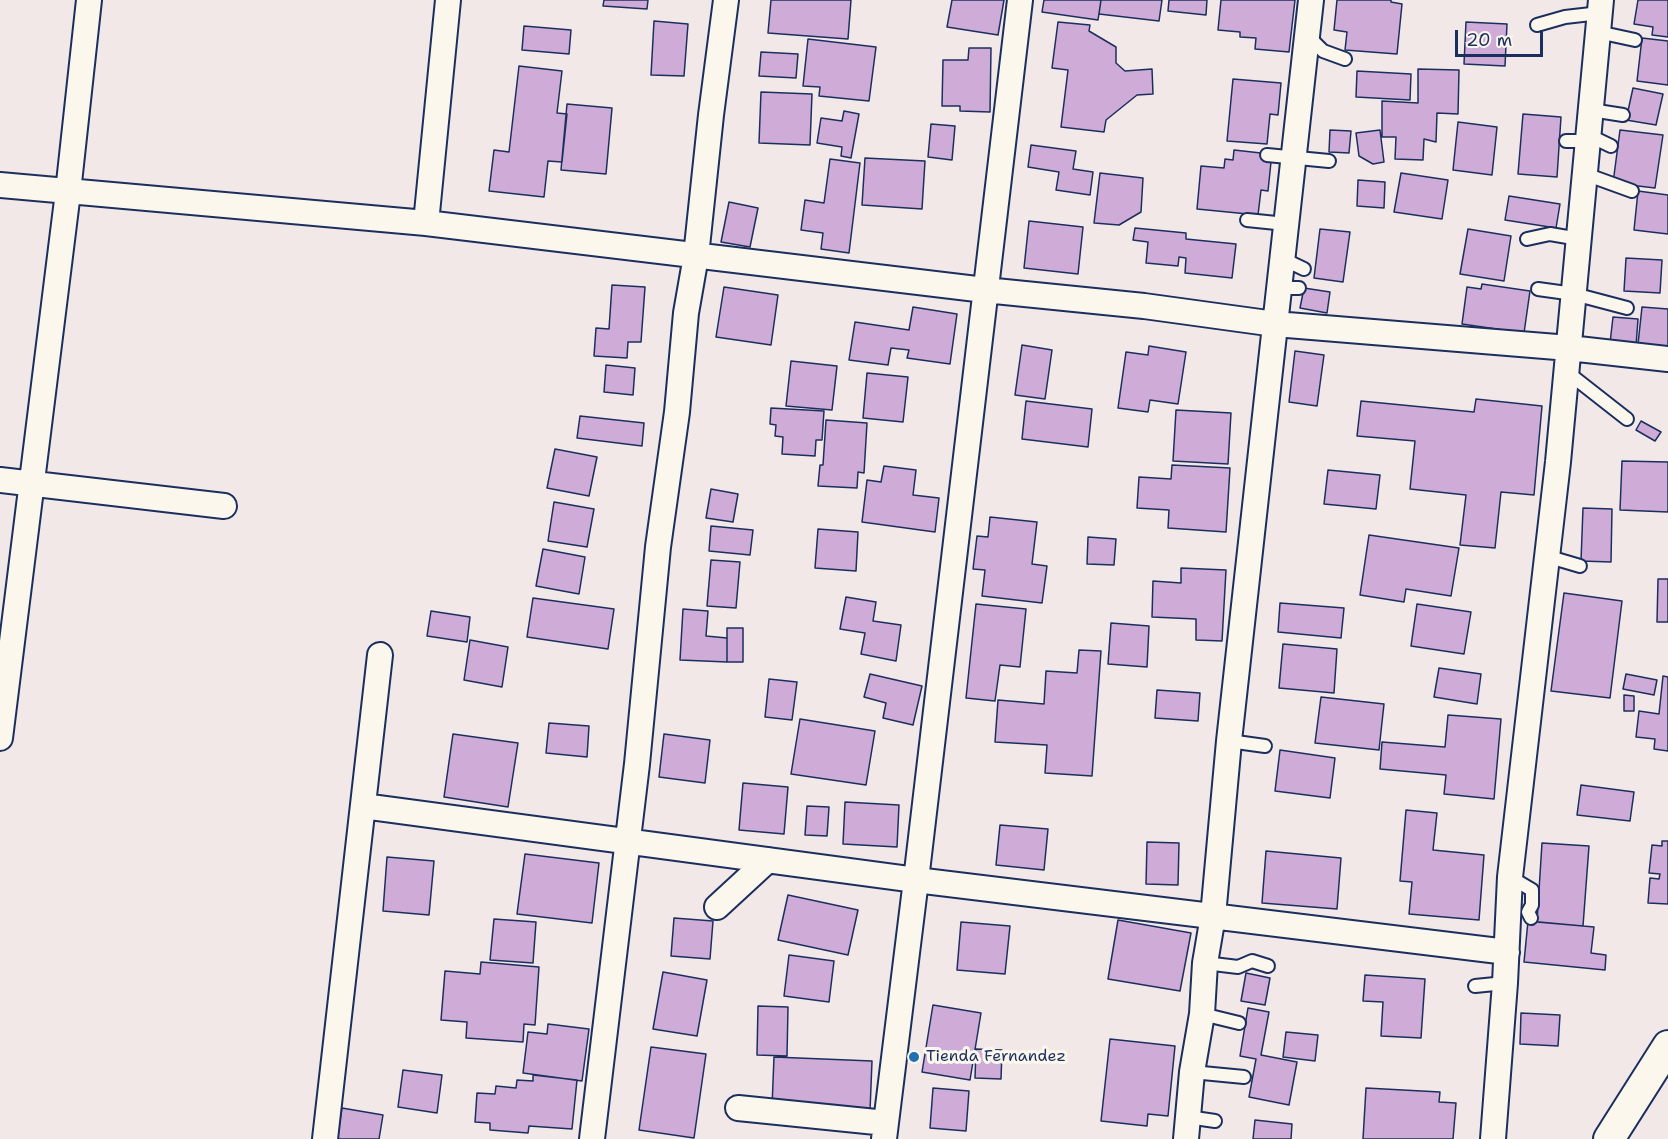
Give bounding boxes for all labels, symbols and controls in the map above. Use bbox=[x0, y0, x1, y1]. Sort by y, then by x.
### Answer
scale bar bbox=[1458, 18, 1546, 56]
text: 20 m bbox=[1466, 28, 1512, 52]
place label: Tienda Fernandez bbox=[926, 1047, 1066, 1067]
marker: Tienda Fernandez bbox=[907, 1050, 921, 1064]

